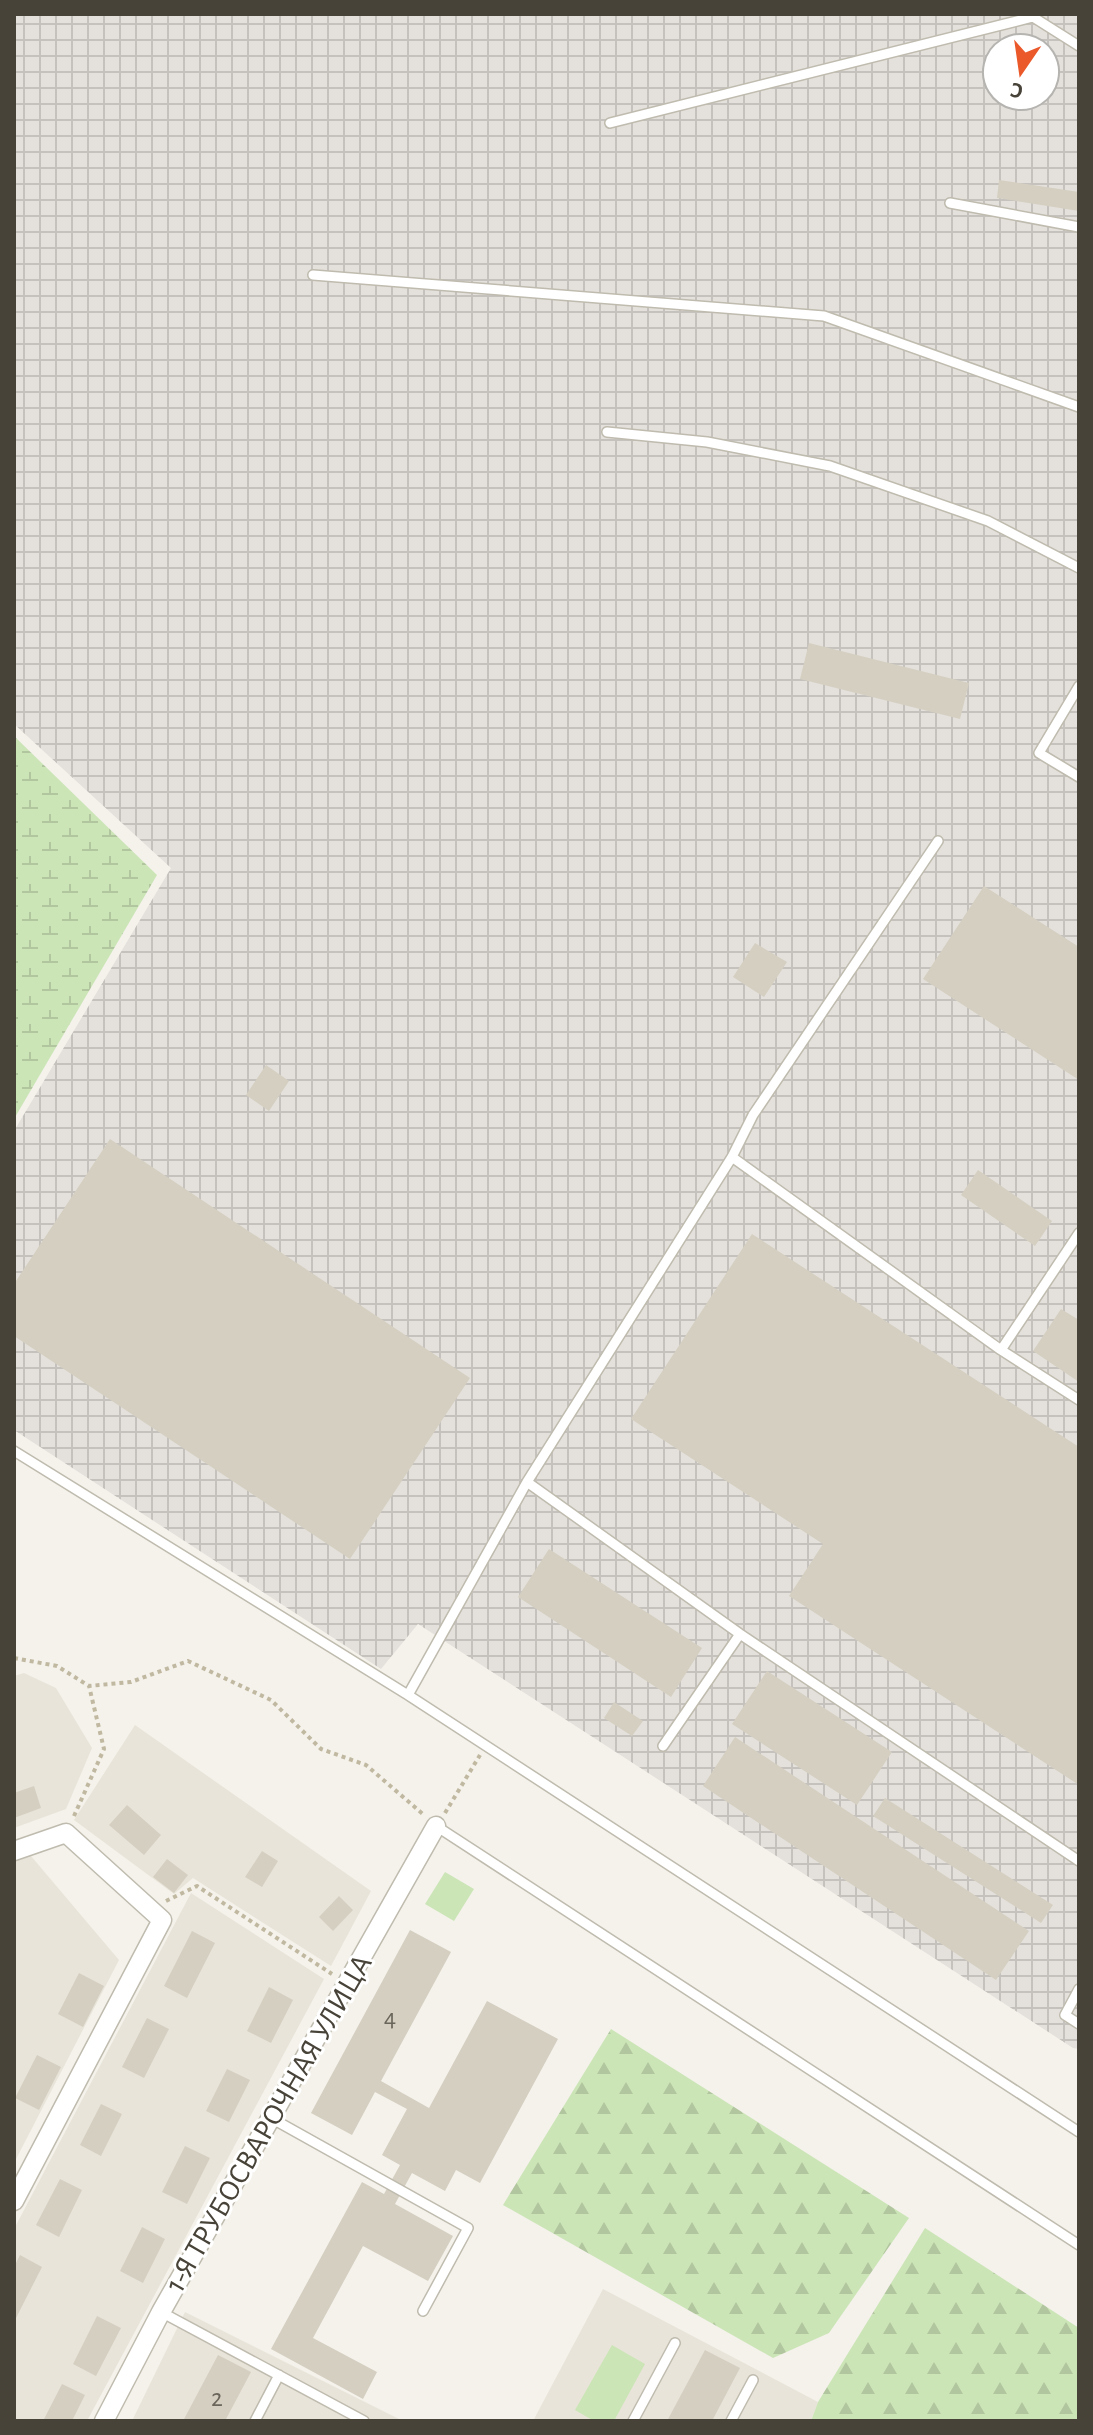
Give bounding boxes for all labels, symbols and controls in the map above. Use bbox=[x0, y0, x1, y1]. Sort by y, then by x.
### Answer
north arrow bbox=[981, 32, 1061, 112]
text: С bbox=[1008, 78, 1025, 103]
street label: 1-Я ТРУБОСВАРОЧНАЯ УЛИЦА bbox=[160, 1950, 378, 2297]
house number: 4 bbox=[384, 2005, 396, 2031]
house number: 2 bbox=[211, 2385, 223, 2411]

